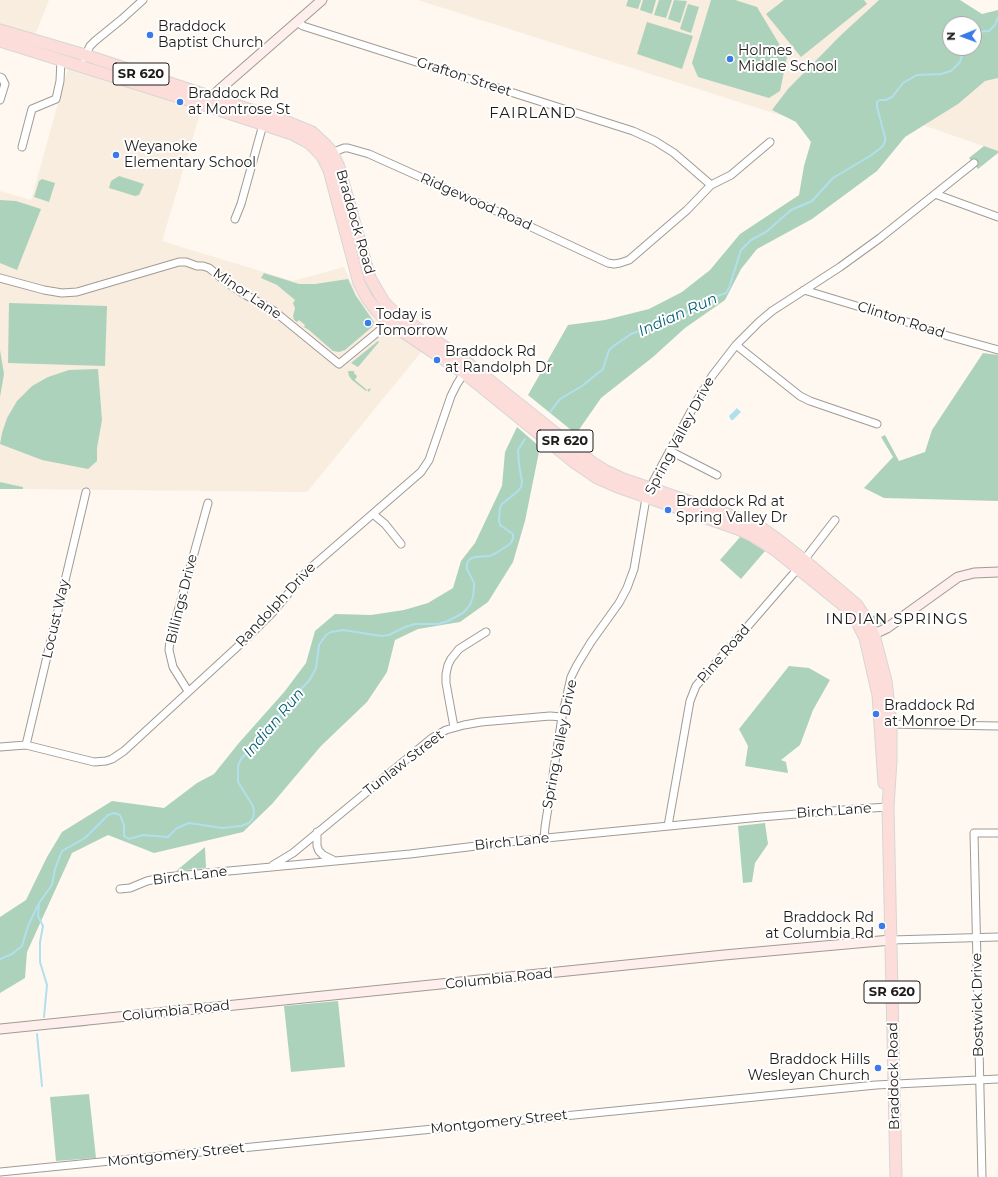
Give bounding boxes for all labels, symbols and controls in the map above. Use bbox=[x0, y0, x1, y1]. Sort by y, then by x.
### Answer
north arrow bbox=[942, 16, 982, 56]
place label: Braddock Baptist Church bbox=[158, 19, 263, 52]
marker: Braddock Baptist Church bbox=[145, 30, 155, 40]
text: N bbox=[944, 32, 958, 41]
place label: Holmes Middle School bbox=[738, 43, 837, 76]
street label: Grafton Street bbox=[415, 54, 513, 100]
marker: Holmes Middle School bbox=[725, 54, 735, 64]
road number: SR 620 bbox=[113, 63, 169, 85]
place label: Braddock Rd at Montrose St bbox=[188, 86, 290, 118]
marker: Braddock Rd at Montrose St bbox=[175, 97, 185, 107]
district label: FAIRLAND bbox=[489, 105, 577, 123]
place label: Weyanoke Elementary School bbox=[124, 139, 256, 172]
marker: Weyanoke Elementary School bbox=[111, 150, 121, 160]
street label: Braddock Road bbox=[332, 168, 378, 276]
street label: Ridgewood Road bbox=[417, 170, 535, 234]
street label: Minor Lane bbox=[210, 265, 284, 323]
water label: Indian Run bbox=[636, 290, 720, 340]
street label: Clinton Road bbox=[855, 298, 947, 342]
place label: Today is Tomorrow bbox=[376, 307, 447, 340]
marker: Today is Tomorrow bbox=[363, 318, 373, 328]
place label: Braddock Rd at Randolph Dr bbox=[445, 344, 552, 376]
marker: Braddock Rd at Randolph Dr bbox=[432, 355, 442, 365]
street label: Spring Valley Drive bbox=[642, 374, 718, 498]
road number: SR 620 bbox=[537, 430, 593, 452]
place label: Braddock Rd at Spring Valley Dr bbox=[676, 494, 788, 526]
marker: Braddock Rd at Spring Valley Dr bbox=[663, 505, 673, 515]
street label: Billings Drive bbox=[163, 552, 201, 646]
street label: Randolph Drive bbox=[233, 559, 319, 651]
street label: Locust Way bbox=[39, 578, 73, 660]
district label: INDIAN SPRINGS bbox=[826, 611, 968, 629]
street label: Pine Road bbox=[694, 621, 754, 687]
street label: Spring Valley Drive bbox=[539, 678, 581, 810]
water label: Indian Run bbox=[240, 685, 308, 761]
place label: Braddock Rd at Monroe Dr bbox=[884, 698, 977, 730]
marker: Braddock Rd at Monroe Dr bbox=[871, 709, 881, 719]
street label: Tunlaw Street bbox=[361, 727, 447, 799]
street label: Birch Lane bbox=[796, 800, 872, 822]
street label: Birch Lane bbox=[474, 830, 550, 854]
street label: Birch Lane bbox=[152, 863, 228, 889]
place label: Braddock Rd at Columbia Rd bbox=[765, 910, 874, 942]
marker: Braddock Rd at Columbia Rd bbox=[877, 921, 887, 931]
street label: Bostwick Drive bbox=[969, 953, 987, 1057]
street label: Columbia Road bbox=[444, 965, 554, 993]
road number: SR 620 bbox=[864, 981, 920, 1003]
street label: Columbia Road bbox=[121, 997, 231, 1025]
street label: Braddock Road bbox=[885, 1022, 903, 1130]
place label: Braddock Hills Wesleyan Church bbox=[748, 1052, 870, 1084]
marker: Braddock Hills Wesleyan Church bbox=[873, 1063, 883, 1073]
street label: Montgomery Street bbox=[430, 1106, 568, 1138]
street label: Montgomery Street bbox=[107, 1139, 245, 1171]

